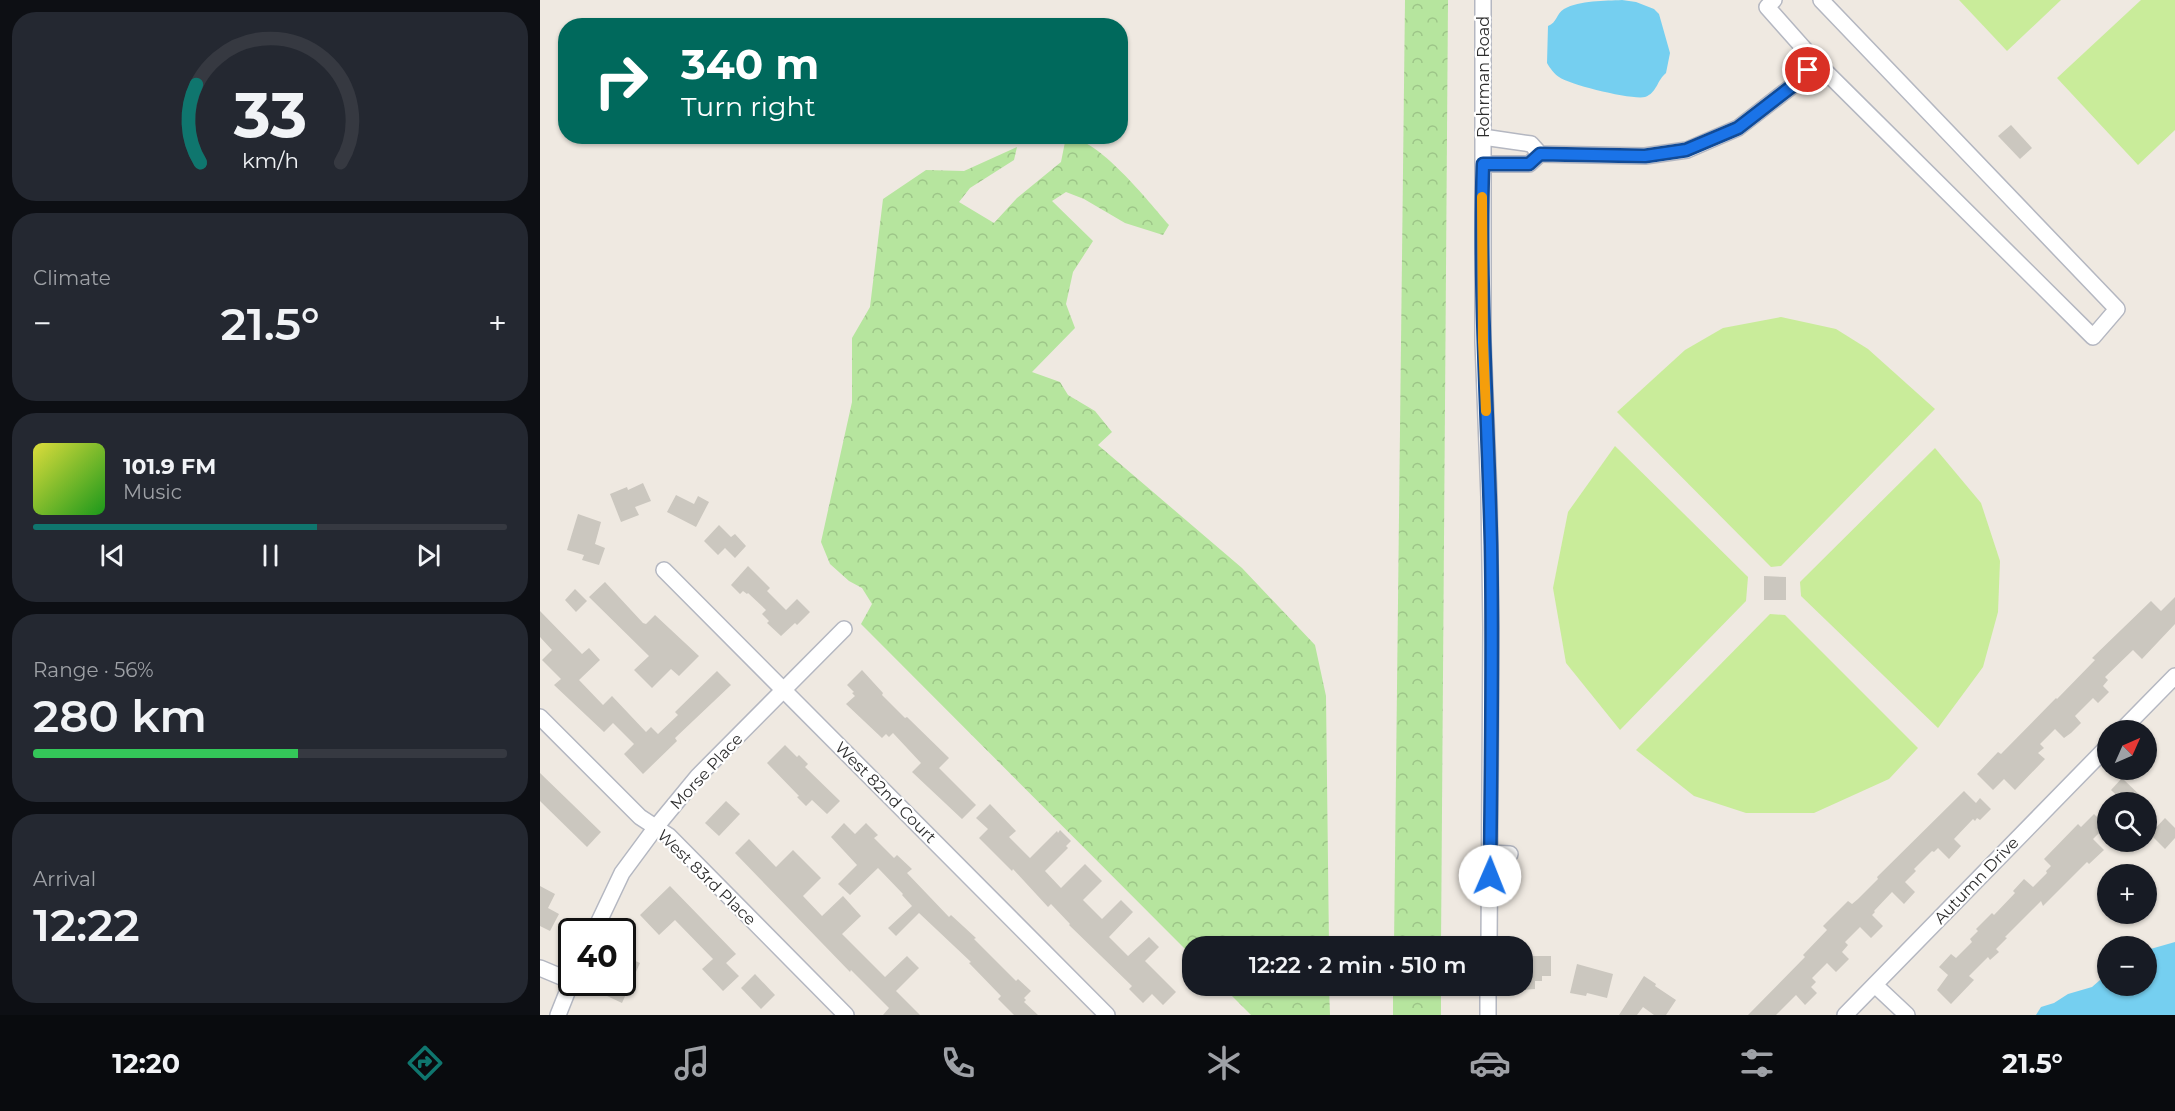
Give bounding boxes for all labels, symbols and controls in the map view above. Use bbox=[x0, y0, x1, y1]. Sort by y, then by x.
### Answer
street label: Rohrman Road bbox=[1474, 16, 1493, 138]
text: 340 m bbox=[681, 38, 819, 90]
icon: right bbox=[582, 42, 660, 120]
pin bbox=[1782, 44, 1833, 95]
icon: arrive bbox=[1791, 53, 1824, 86]
text: 33 bbox=[232, 77, 307, 153]
text: Turn right bbox=[681, 90, 816, 123]
text: km/h bbox=[241, 148, 299, 174]
text: Climate bbox=[33, 266, 111, 290]
text: 21.5° bbox=[220, 296, 320, 351]
text: − bbox=[33, 303, 52, 343]
text: + bbox=[488, 303, 507, 343]
text: 101.9 FM bbox=[123, 453, 216, 480]
text: Music bbox=[123, 480, 182, 504]
icon: previous bbox=[96, 539, 129, 572]
icon: pause bbox=[254, 539, 287, 572]
icon: next bbox=[412, 539, 445, 572]
text: Range · 56% bbox=[33, 658, 154, 682]
text: 280 km bbox=[33, 688, 207, 743]
north arrow bbox=[2097, 720, 2157, 780]
map controls bbox=[2097, 720, 2157, 996]
street label: Morse Place bbox=[666, 729, 746, 813]
street label: West 82nd Court bbox=[831, 738, 940, 847]
button: search bbox=[2097, 792, 2157, 852]
street label: West 83rd Place bbox=[654, 826, 760, 929]
street label: Autumn Drive bbox=[1930, 833, 2023, 928]
position arrow bbox=[1458, 844, 1522, 908]
button: + bbox=[2097, 864, 2157, 924]
text: Arrival bbox=[33, 867, 96, 891]
text: 12:22 bbox=[33, 897, 140, 952]
speed limit sign: 40 bbox=[558, 918, 636, 996]
button: − bbox=[2097, 936, 2157, 996]
text: 12:22 · 2 min · 510 m bbox=[1249, 952, 1466, 979]
icon: directions bbox=[404, 1042, 446, 1084]
icon: music bbox=[671, 1042, 713, 1084]
icon: phone bbox=[937, 1042, 979, 1084]
icon: climate bbox=[1203, 1042, 1245, 1084]
icon: car bbox=[1469, 1042, 1511, 1084]
icon: filters bbox=[1736, 1042, 1778, 1084]
text: 12:20 bbox=[112, 1047, 180, 1080]
text: 21.5° bbox=[2002, 1047, 2063, 1080]

